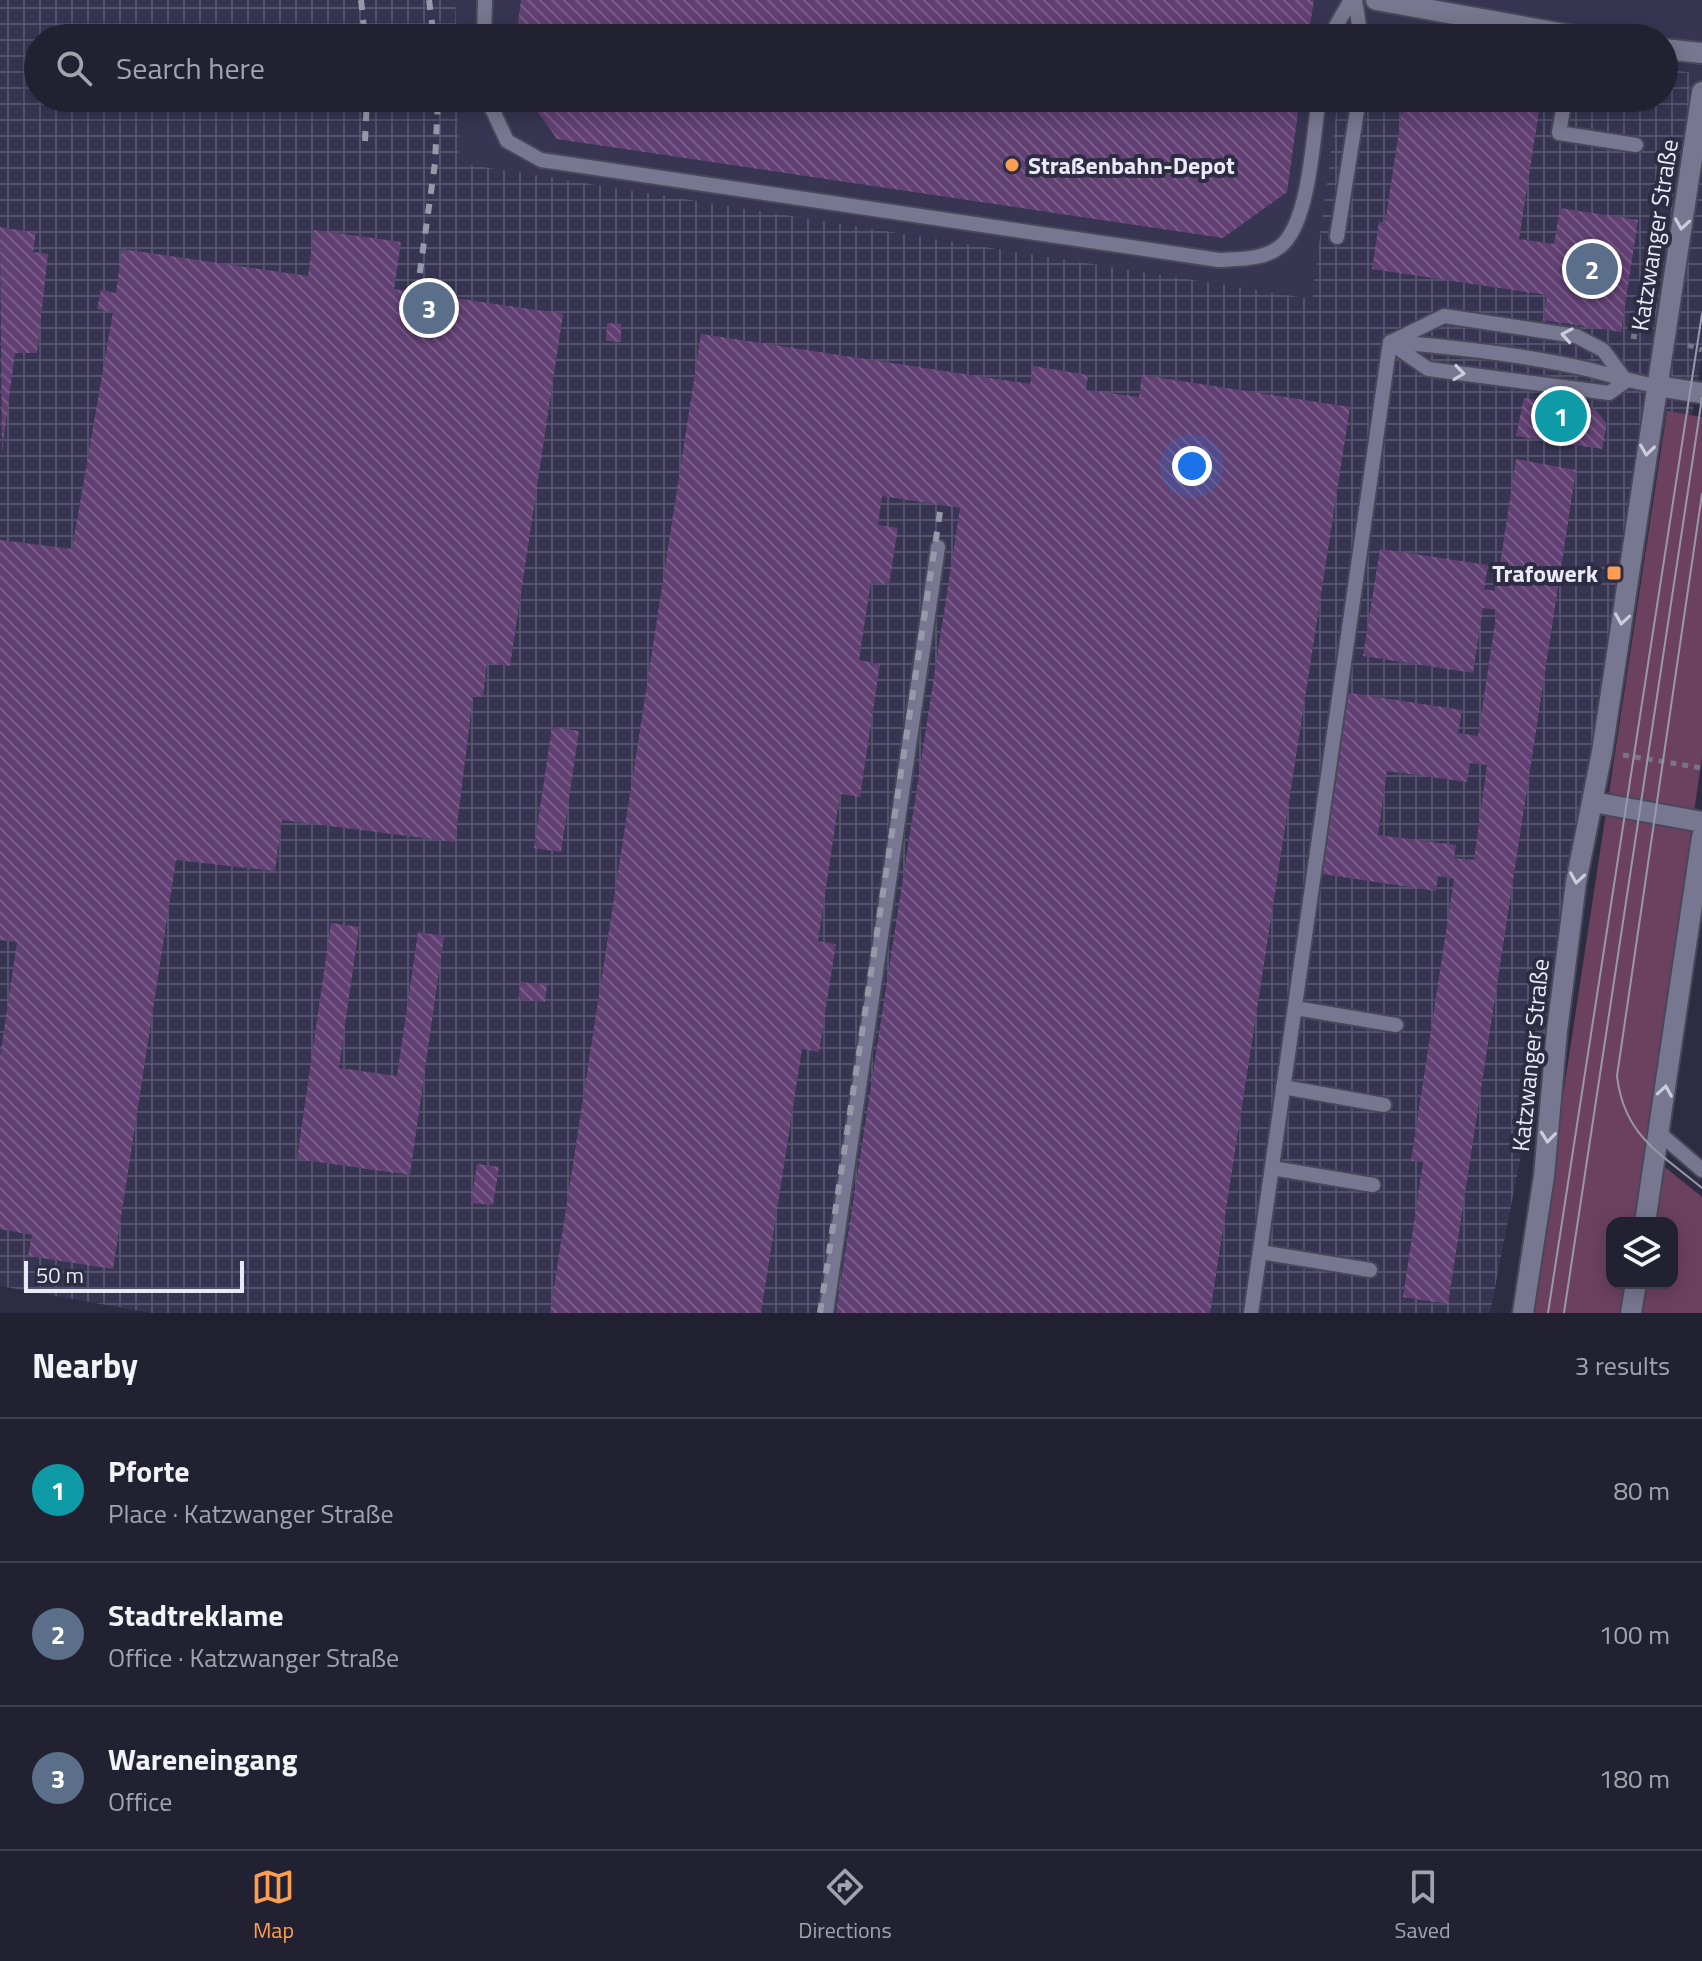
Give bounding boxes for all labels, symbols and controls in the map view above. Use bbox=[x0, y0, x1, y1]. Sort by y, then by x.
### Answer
search box bbox=[24, 24, 1678, 112]
text: Search here bbox=[116, 45, 265, 91]
icon: search bbox=[52, 46, 96, 90]
street label: Katzwanger Straße bbox=[1621, 137, 1687, 333]
place label: Straßenbahn-Depot bbox=[1028, 147, 1235, 183]
marker: Straßenbahn-Depot bbox=[1003, 156, 1021, 174]
one-way arrow bbox=[1674, 217, 1691, 231]
pin: 2 bbox=[1566, 239, 1618, 299]
pin: 3 bbox=[403, 278, 455, 338]
one-way arrow bbox=[1560, 328, 1574, 345]
one-way arrow bbox=[1452, 364, 1466, 381]
pin: 1 bbox=[1535, 386, 1587, 446]
one-way arrow bbox=[1639, 443, 1656, 457]
your location bbox=[1172, 446, 1212, 486]
place label: Trafowerk bbox=[1492, 555, 1599, 591]
marker: Trafowerk bbox=[1605, 564, 1623, 582]
one-way arrow bbox=[1614, 612, 1631, 626]
one-way arrow bbox=[1569, 872, 1586, 885]
street label: Katzwanger Straße bbox=[1502, 957, 1558, 1153]
one-way arrow bbox=[1656, 1084, 1673, 1097]
one-way arrow bbox=[1539, 1131, 1556, 1144]
map controls bbox=[1606, 1217, 1678, 1289]
button: layers bbox=[1606, 1217, 1678, 1289]
scale bar bbox=[24, 1257, 244, 1293]
text: 50 m bbox=[36, 1258, 84, 1292]
text: Nearby bbox=[32, 1339, 138, 1391]
text: 3 results bbox=[1575, 1346, 1670, 1385]
text: Pforte bbox=[108, 1448, 190, 1494]
text: 1 bbox=[51, 1471, 65, 1510]
text: 80 m bbox=[1613, 1471, 1670, 1510]
text: Place · Katzwanger Straße bbox=[108, 1494, 394, 1533]
text: Stadtreklame bbox=[108, 1592, 284, 1638]
text: 2 bbox=[51, 1615, 65, 1654]
text: 100 m bbox=[1599, 1615, 1670, 1654]
text: Office · Katzwanger Straße bbox=[108, 1638, 399, 1677]
text: Wareneingang bbox=[108, 1736, 297, 1782]
text: 3 bbox=[51, 1759, 65, 1798]
text: 180 m bbox=[1599, 1759, 1670, 1798]
text: Office bbox=[108, 1782, 172, 1821]
tab: Map bbox=[251, 1865, 295, 1947]
tab: Directions bbox=[798, 1865, 892, 1947]
tab: Saved bbox=[1395, 1865, 1451, 1947]

